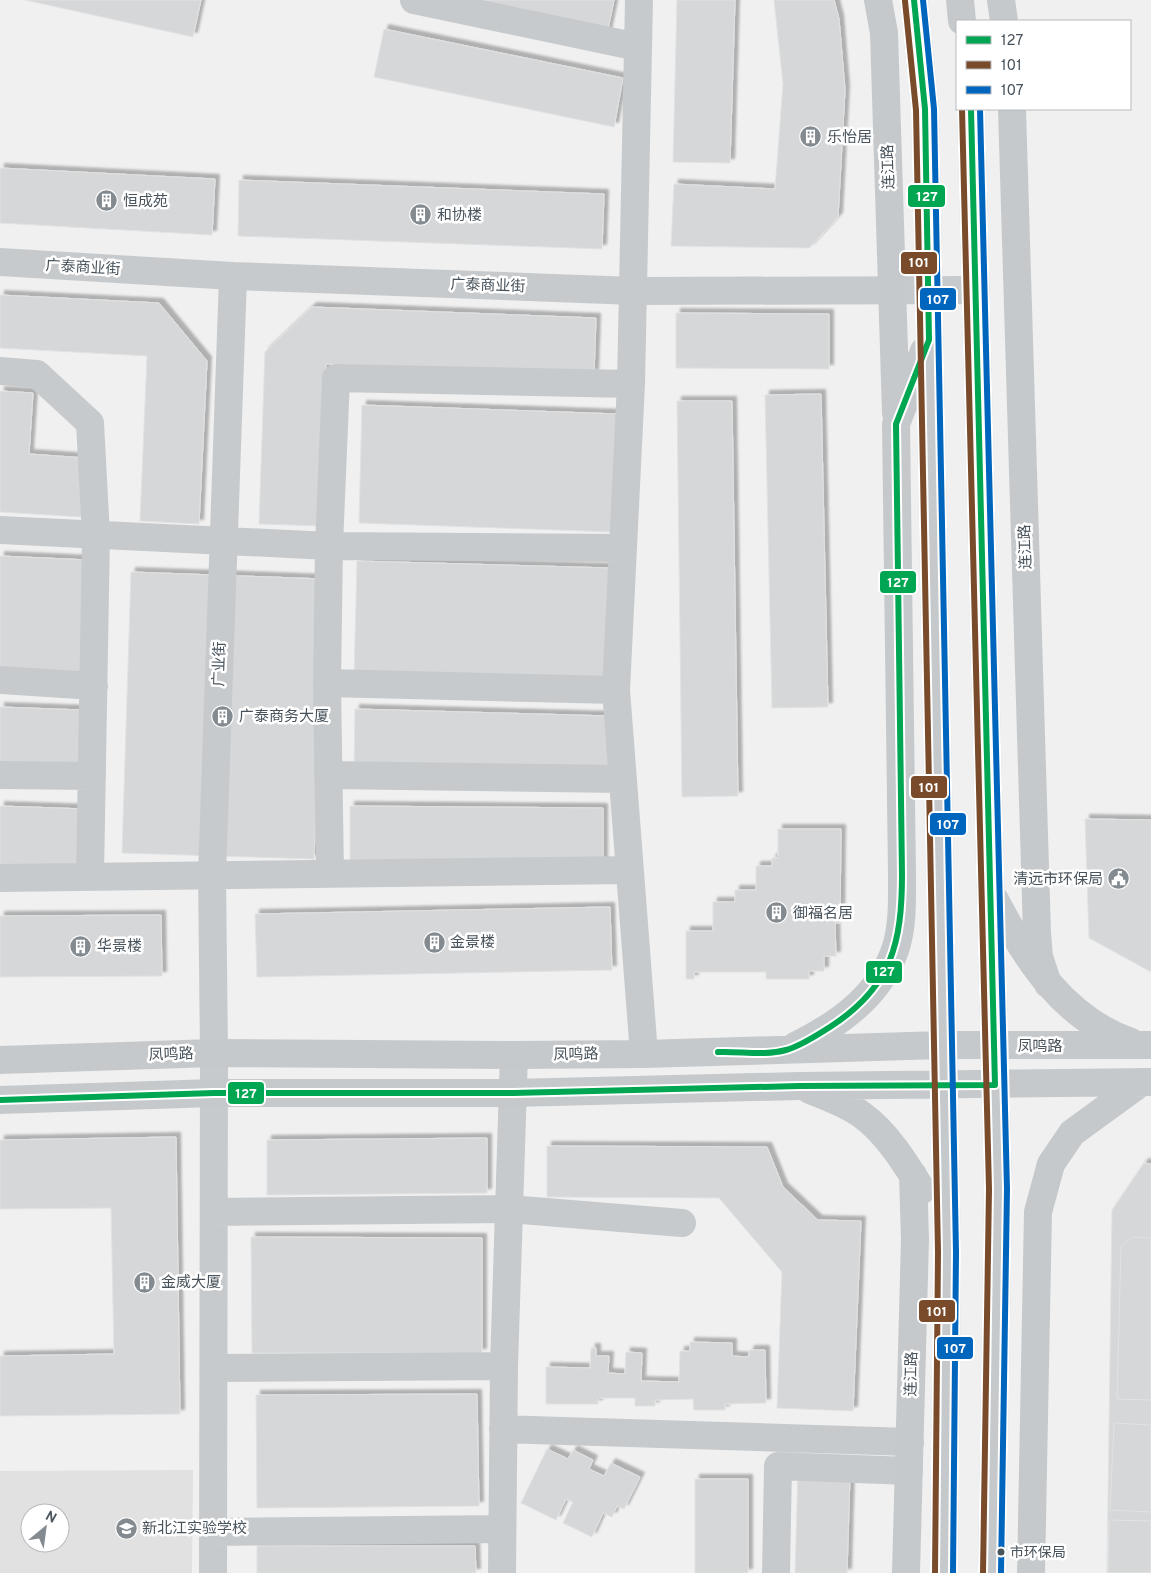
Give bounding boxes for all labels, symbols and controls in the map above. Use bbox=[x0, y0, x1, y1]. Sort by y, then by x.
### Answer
legend bbox=[956, 20, 1131, 110]
text: 127 bbox=[1001, 32, 1024, 51]
text: 101 bbox=[1001, 57, 1022, 76]
text: 107 bbox=[1001, 82, 1024, 101]
building icon: 乐怡居 bbox=[799, 125, 823, 149]
place label: 乐怡居 bbox=[827, 128, 872, 148]
street label: 连江路 bbox=[879, 144, 900, 190]
line badge: 127 bbox=[907, 184, 946, 208]
building icon: 恒成苑 bbox=[95, 189, 119, 213]
text: 127 bbox=[916, 189, 938, 206]
place label: 恒成苑 bbox=[123, 193, 168, 212]
building icon: 和协楼 bbox=[409, 203, 433, 227]
place label: 和协楼 bbox=[437, 207, 482, 226]
line badge: 101 bbox=[900, 251, 938, 275]
text: 101 bbox=[909, 255, 929, 272]
street label: 广泰商业街 bbox=[45, 257, 121, 280]
street label: 广泰商业街 bbox=[450, 276, 526, 297]
line badge: 107 bbox=[919, 287, 957, 311]
text: 107 bbox=[927, 292, 949, 309]
street label: 连江路 bbox=[1016, 524, 1037, 570]
line badge: 127 bbox=[879, 570, 917, 594]
text: 127 bbox=[887, 575, 909, 592]
street label: 广业街 bbox=[210, 641, 231, 687]
building icon: 广泰商务大厦 bbox=[211, 704, 235, 728]
place label: 广泰商务大厦 bbox=[239, 708, 329, 727]
line badge: 101 bbox=[910, 775, 948, 799]
text: 101 bbox=[919, 780, 939, 797]
line badge: 107 bbox=[929, 812, 967, 836]
text: 107 bbox=[937, 817, 959, 834]
public building icon: 清远市环保局 bbox=[1107, 867, 1131, 891]
place label: 清远市环保局 bbox=[1013, 871, 1103, 890]
building icon: 御福名居 bbox=[765, 901, 789, 925]
place label: 御福名居 bbox=[793, 905, 853, 924]
building icon: 金景楼 bbox=[422, 930, 446, 954]
building icon: 华景楼 bbox=[69, 934, 93, 958]
place label: 金景楼 bbox=[450, 934, 495, 953]
place label: 华景楼 bbox=[97, 937, 142, 957]
line badge: 127 bbox=[865, 960, 903, 984]
text: 127 bbox=[873, 964, 895, 981]
street label: 凤鸣路 bbox=[1017, 1038, 1063, 1057]
street label: 凤鸣路 bbox=[148, 1045, 194, 1066]
street label: 凤鸣路 bbox=[553, 1046, 599, 1065]
line badge: 127 bbox=[227, 1081, 265, 1105]
text: 127 bbox=[235, 1086, 257, 1103]
building icon: 金威大厦 bbox=[133, 1270, 157, 1294]
place label: 金威大厦 bbox=[161, 1273, 221, 1293]
line badge: 101 bbox=[918, 1299, 956, 1323]
text: 101 bbox=[927, 1304, 947, 1321]
line badge: 107 bbox=[936, 1336, 974, 1360]
text: 107 bbox=[944, 1341, 966, 1358]
street label: 连江路 bbox=[903, 1351, 922, 1397]
north arrow bbox=[20, 1503, 70, 1553]
text: N bbox=[42, 1508, 59, 1528]
school or university icon: 新北江实验学校 bbox=[114, 1516, 138, 1540]
place label: 新北江实验学校 bbox=[142, 1519, 247, 1539]
place label: 市环保局 bbox=[1010, 1545, 1066, 1562]
marker: 市环保局 bbox=[996, 1547, 1006, 1557]

